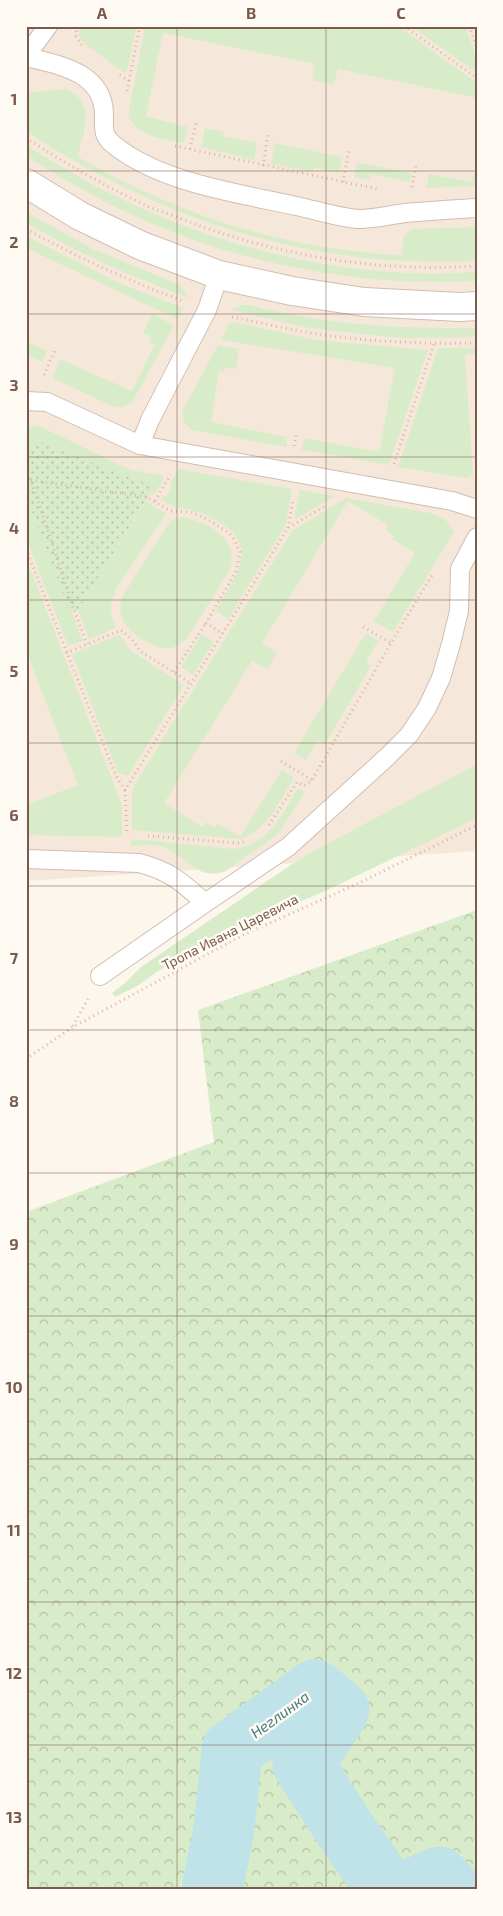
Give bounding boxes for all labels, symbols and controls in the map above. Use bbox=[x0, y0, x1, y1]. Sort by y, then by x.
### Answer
text: A bbox=[97, 3, 108, 22]
text: B bbox=[246, 3, 256, 22]
text: C bbox=[396, 3, 406, 22]
text: 1 bbox=[11, 89, 17, 108]
text: 2 bbox=[9, 232, 19, 251]
text: 3 bbox=[9, 375, 19, 394]
text: 4 bbox=[9, 518, 19, 537]
text: 5 bbox=[10, 661, 19, 680]
text: 6 bbox=[9, 805, 19, 824]
street label: Тропа Ивана Царевича bbox=[159, 890, 301, 973]
text: 7 bbox=[10, 948, 19, 967]
text: 8 bbox=[9, 1091, 19, 1110]
text: 9 bbox=[9, 1234, 19, 1253]
text: 10 bbox=[5, 1377, 23, 1396]
text: 11 bbox=[7, 1520, 21, 1539]
text: 12 bbox=[6, 1663, 22, 1682]
water label: Неглинка bbox=[247, 1687, 312, 1741]
text: 13 bbox=[6, 1807, 22, 1826]

